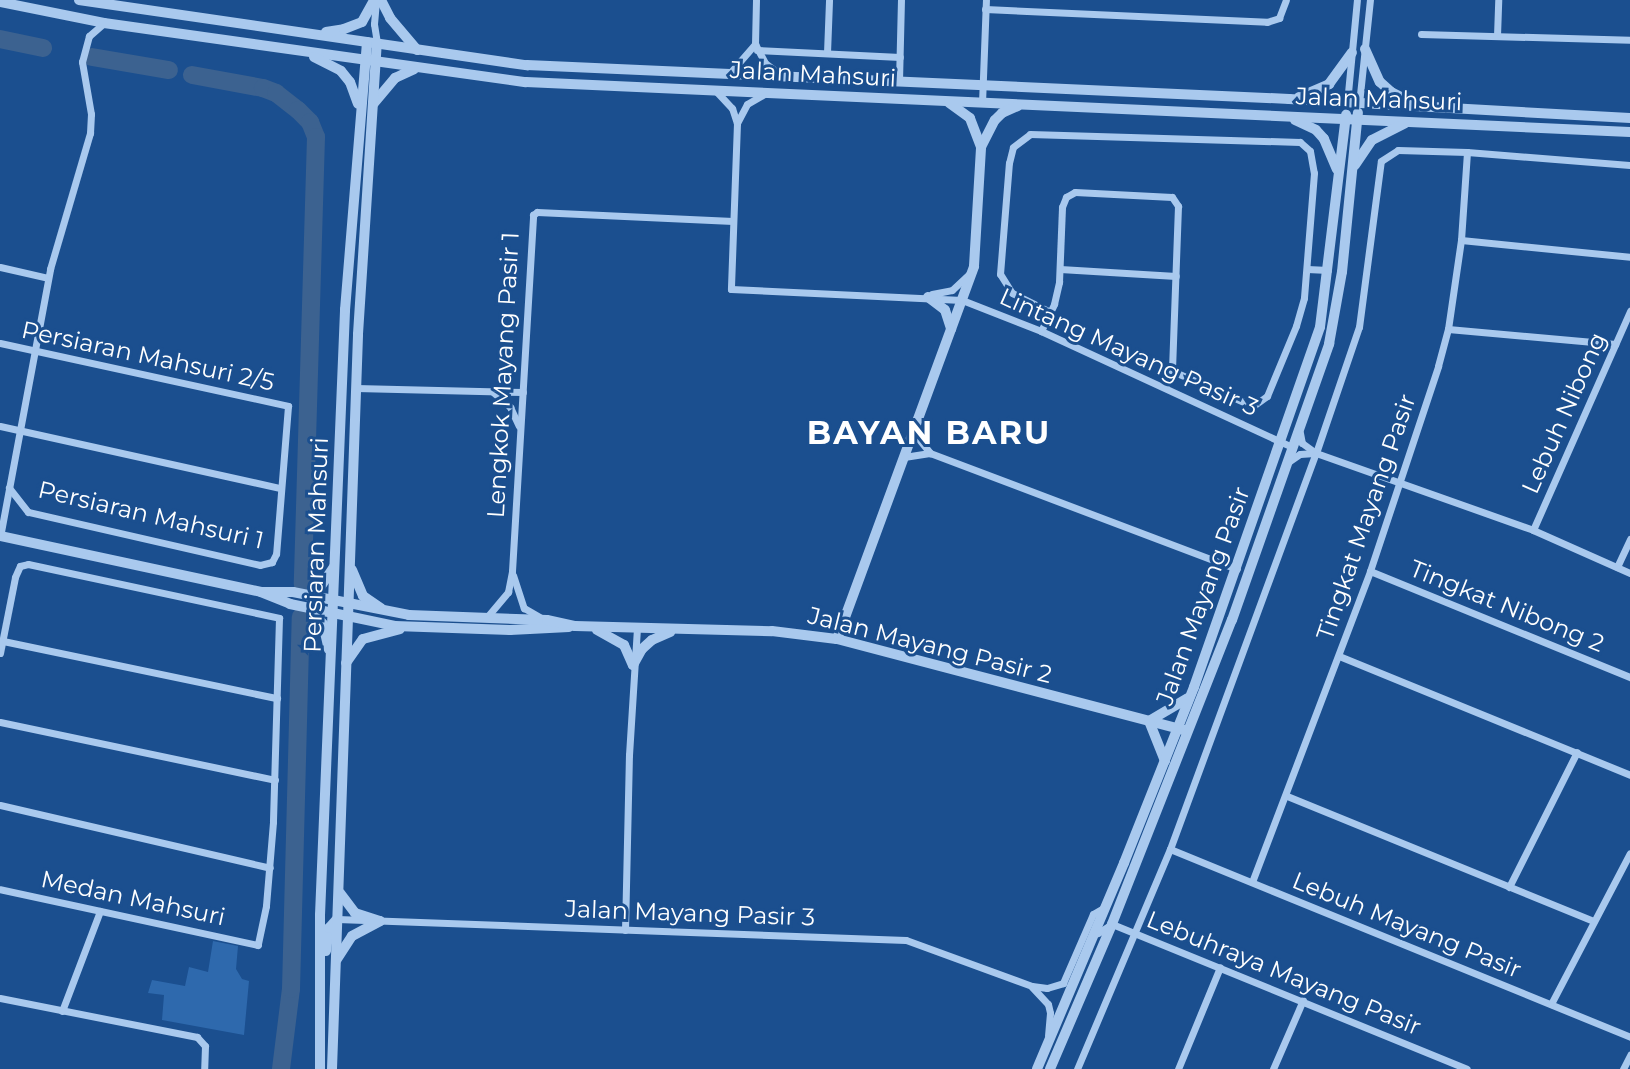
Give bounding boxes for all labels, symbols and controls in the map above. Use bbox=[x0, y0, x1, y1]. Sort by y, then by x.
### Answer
street label: Jalan Mahsuri bbox=[729, 55, 897, 93]
street label: Jalan Mahsuri bbox=[1295, 82, 1463, 116]
street label: Lengkok Mayang Pasir 1 bbox=[481, 231, 525, 519]
street label: Lintang Mayang Pasir 3 bbox=[995, 282, 1263, 422]
street label: Persiaran Mahsuri 2/5 bbox=[19, 315, 277, 397]
street label: Lebuh Nibong bbox=[1516, 328, 1612, 498]
street label: Tingkat Mayang Pasir bbox=[1310, 390, 1422, 644]
district label: BAYAN BARU bbox=[808, 414, 1050, 452]
street label: Persiaran Mahsuri bbox=[298, 437, 334, 653]
street label: Persiaran Mahsuri 1 bbox=[35, 475, 267, 555]
street label: Jalan Mayang Pasir bbox=[1150, 483, 1256, 709]
street label: Tingkat Nibong 2 bbox=[1406, 554, 1608, 658]
street label: Jalan Mayang Pasir 2 bbox=[805, 601, 1055, 689]
street label: Medan Mahsuri bbox=[38, 864, 228, 932]
street label: Lebuh Mayang Pasir bbox=[1288, 866, 1526, 984]
street label: Jalan Mayang Pasir 3 bbox=[564, 894, 816, 932]
street label: Lebuhraya Mayang Pasir bbox=[1143, 905, 1425, 1041]

